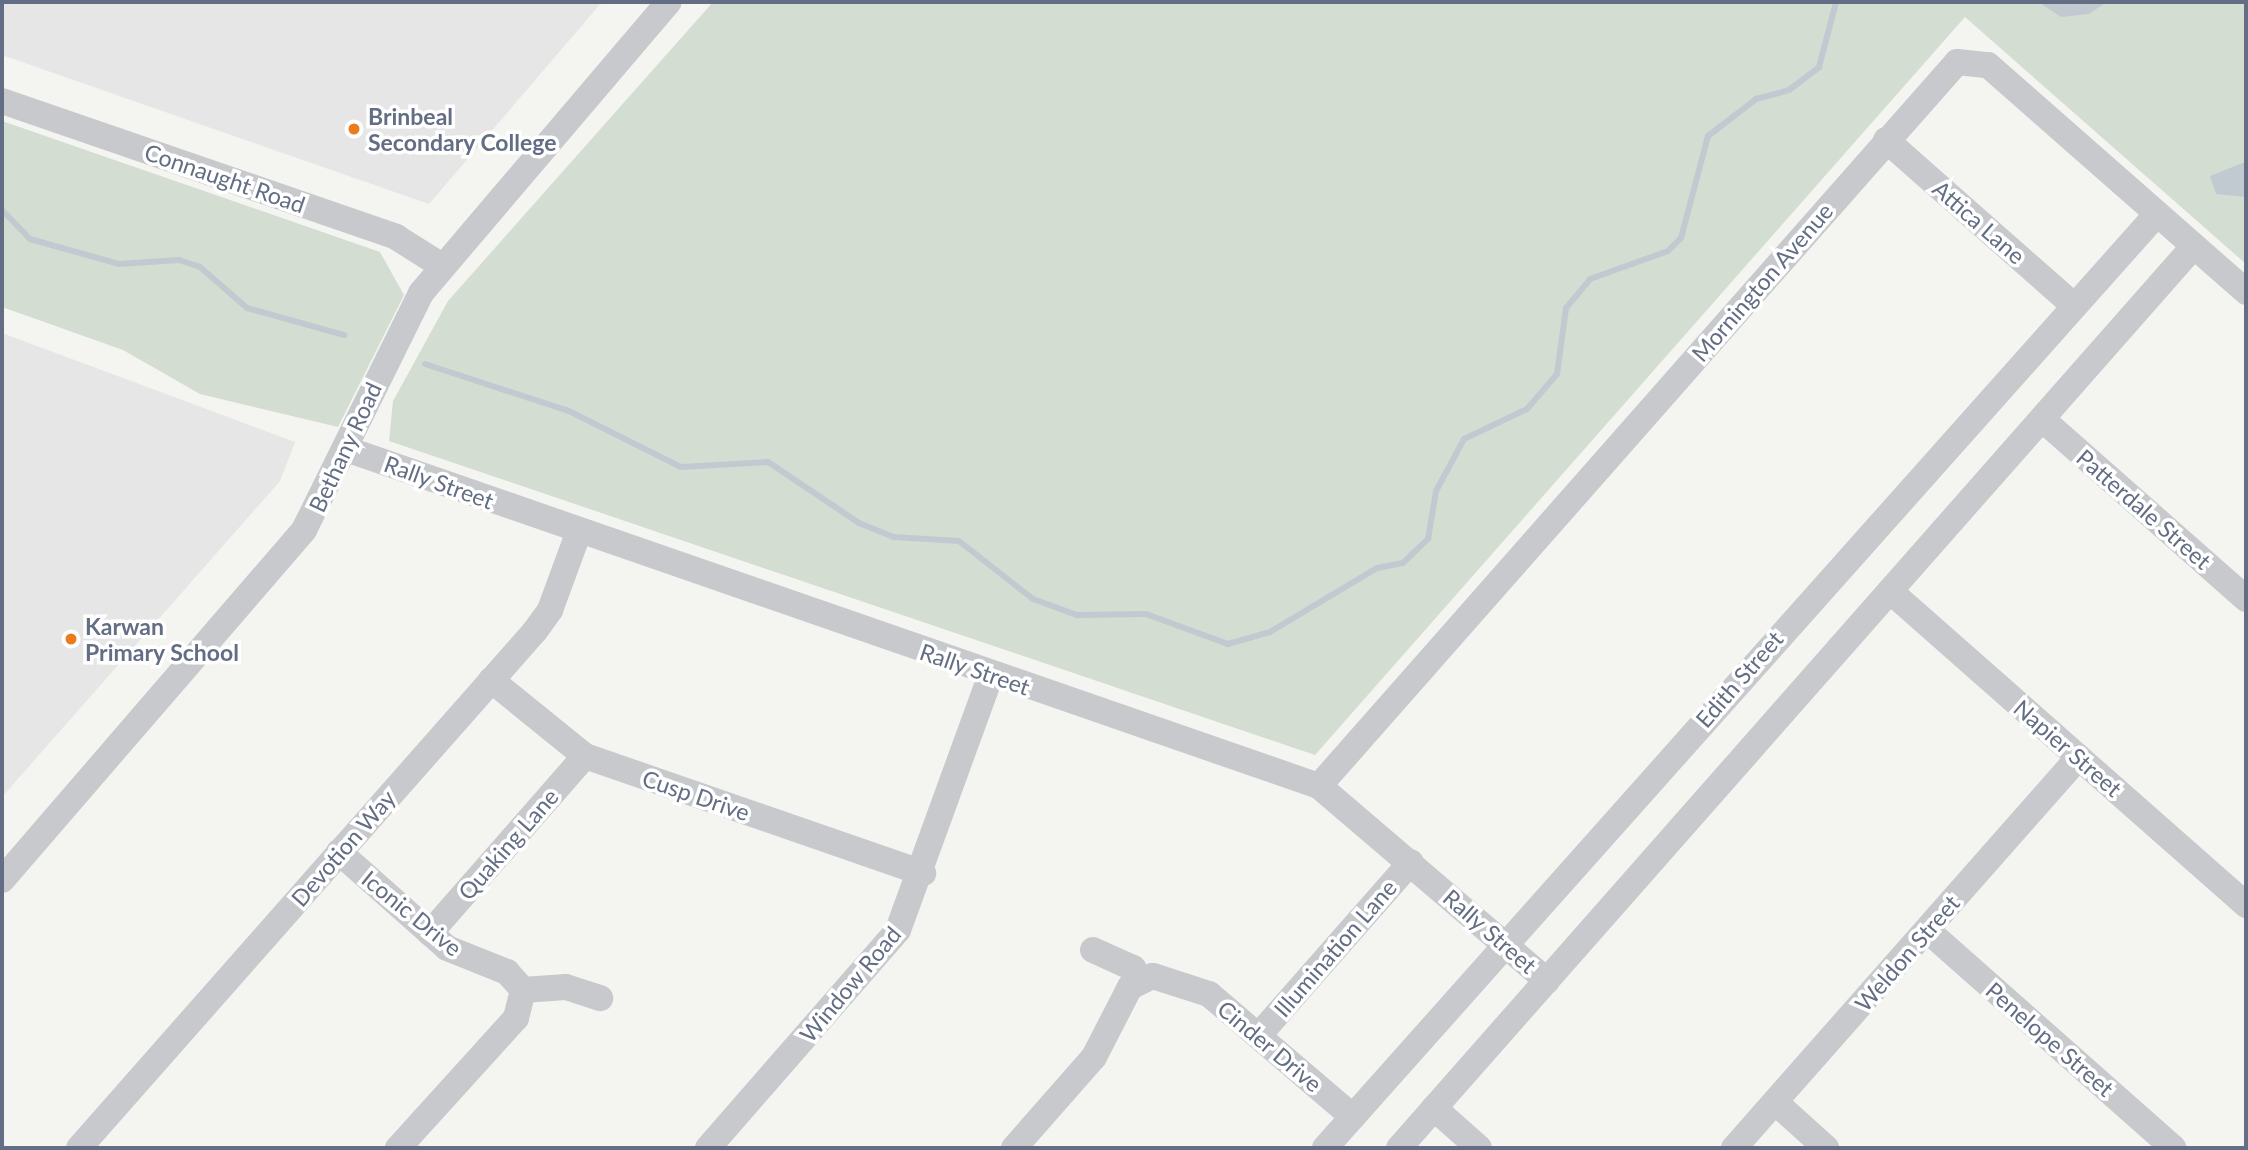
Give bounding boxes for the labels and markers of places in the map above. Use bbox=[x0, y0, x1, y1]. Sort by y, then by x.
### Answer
place label: Brinbeal Secondary College bbox=[368, 102, 557, 156]
marker: Brinbeal Secondary College bbox=[346, 121, 362, 137]
place label: Karwan Primary School bbox=[85, 612, 239, 666]
marker: Karwan Primary School bbox=[63, 631, 79, 647]

